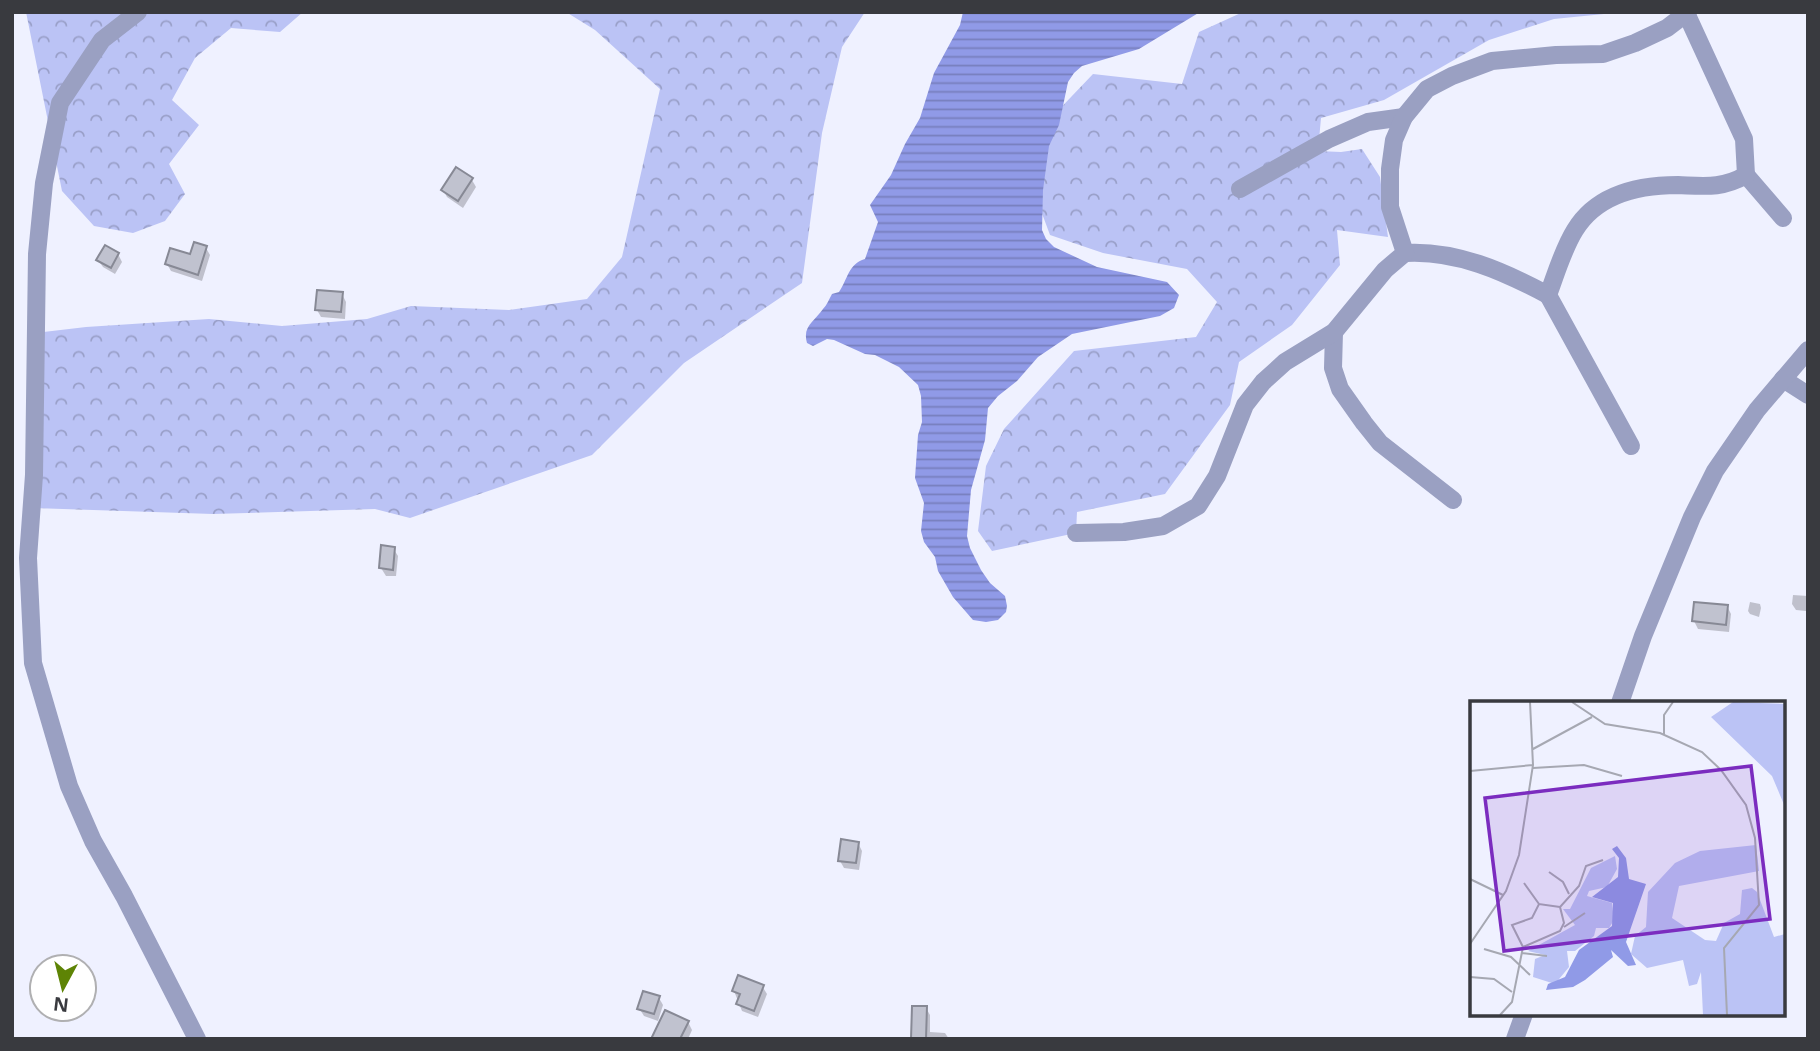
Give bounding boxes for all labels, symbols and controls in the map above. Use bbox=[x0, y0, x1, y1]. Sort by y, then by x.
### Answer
inset map bbox=[1470, 701, 1785, 1016]
north arrow bbox=[28, 953, 98, 1023]
text: N bbox=[52, 991, 70, 1019]

